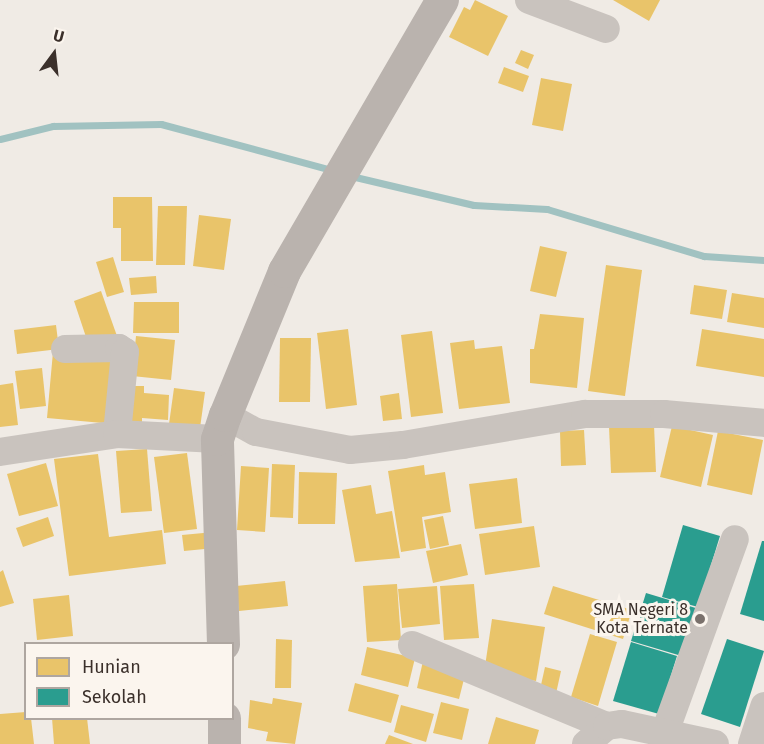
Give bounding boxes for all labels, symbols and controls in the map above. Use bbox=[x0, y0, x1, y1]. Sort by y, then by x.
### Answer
north arrow bbox=[24, 24, 84, 84]
text: U bbox=[51, 26, 66, 47]
place label: SMA Negeri 8 Kota Ternate bbox=[593, 600, 688, 638]
marker: SMA Negeri 8 Kota Ternate bbox=[693, 612, 707, 626]
legend bbox=[24, 642, 234, 720]
text: Hunian bbox=[82, 656, 141, 678]
text: Sekolah bbox=[82, 686, 147, 708]

